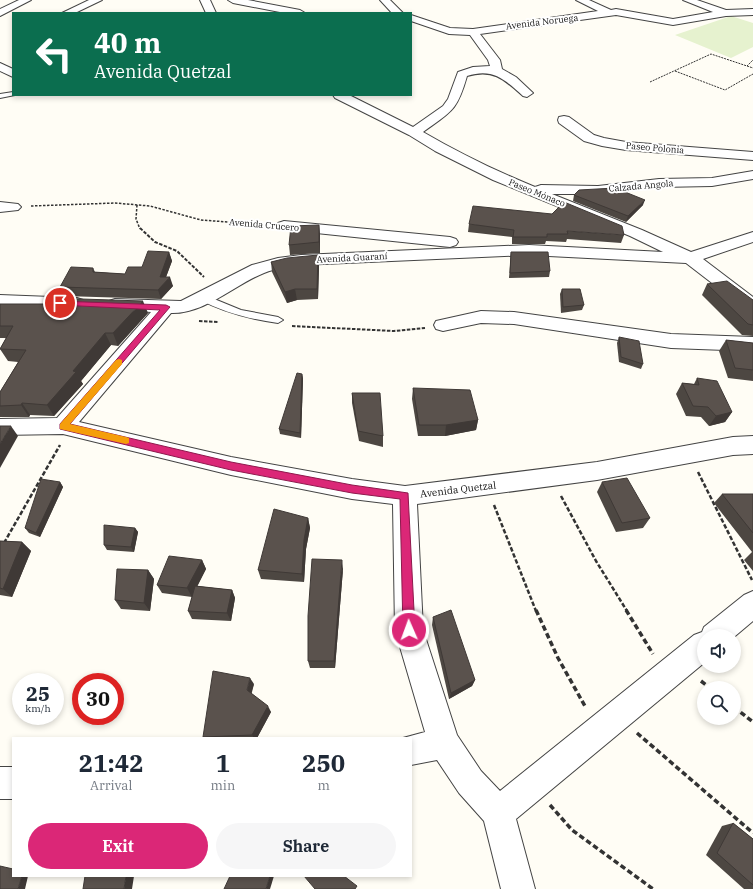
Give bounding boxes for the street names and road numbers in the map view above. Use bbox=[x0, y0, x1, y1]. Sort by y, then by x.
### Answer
street label: Avenida Noruega bbox=[505, 12, 579, 31]
street label: Paseo Polonia bbox=[625, 139, 685, 156]
street label: Paseo Mónaco bbox=[507, 176, 567, 209]
street label: Calzada Angola bbox=[608, 177, 674, 194]
street label: Avenida Crucero bbox=[228, 216, 300, 233]
street label: Avenida Guaraní bbox=[316, 250, 388, 265]
street label: Avenida Quetzal bbox=[419, 478, 497, 501]

